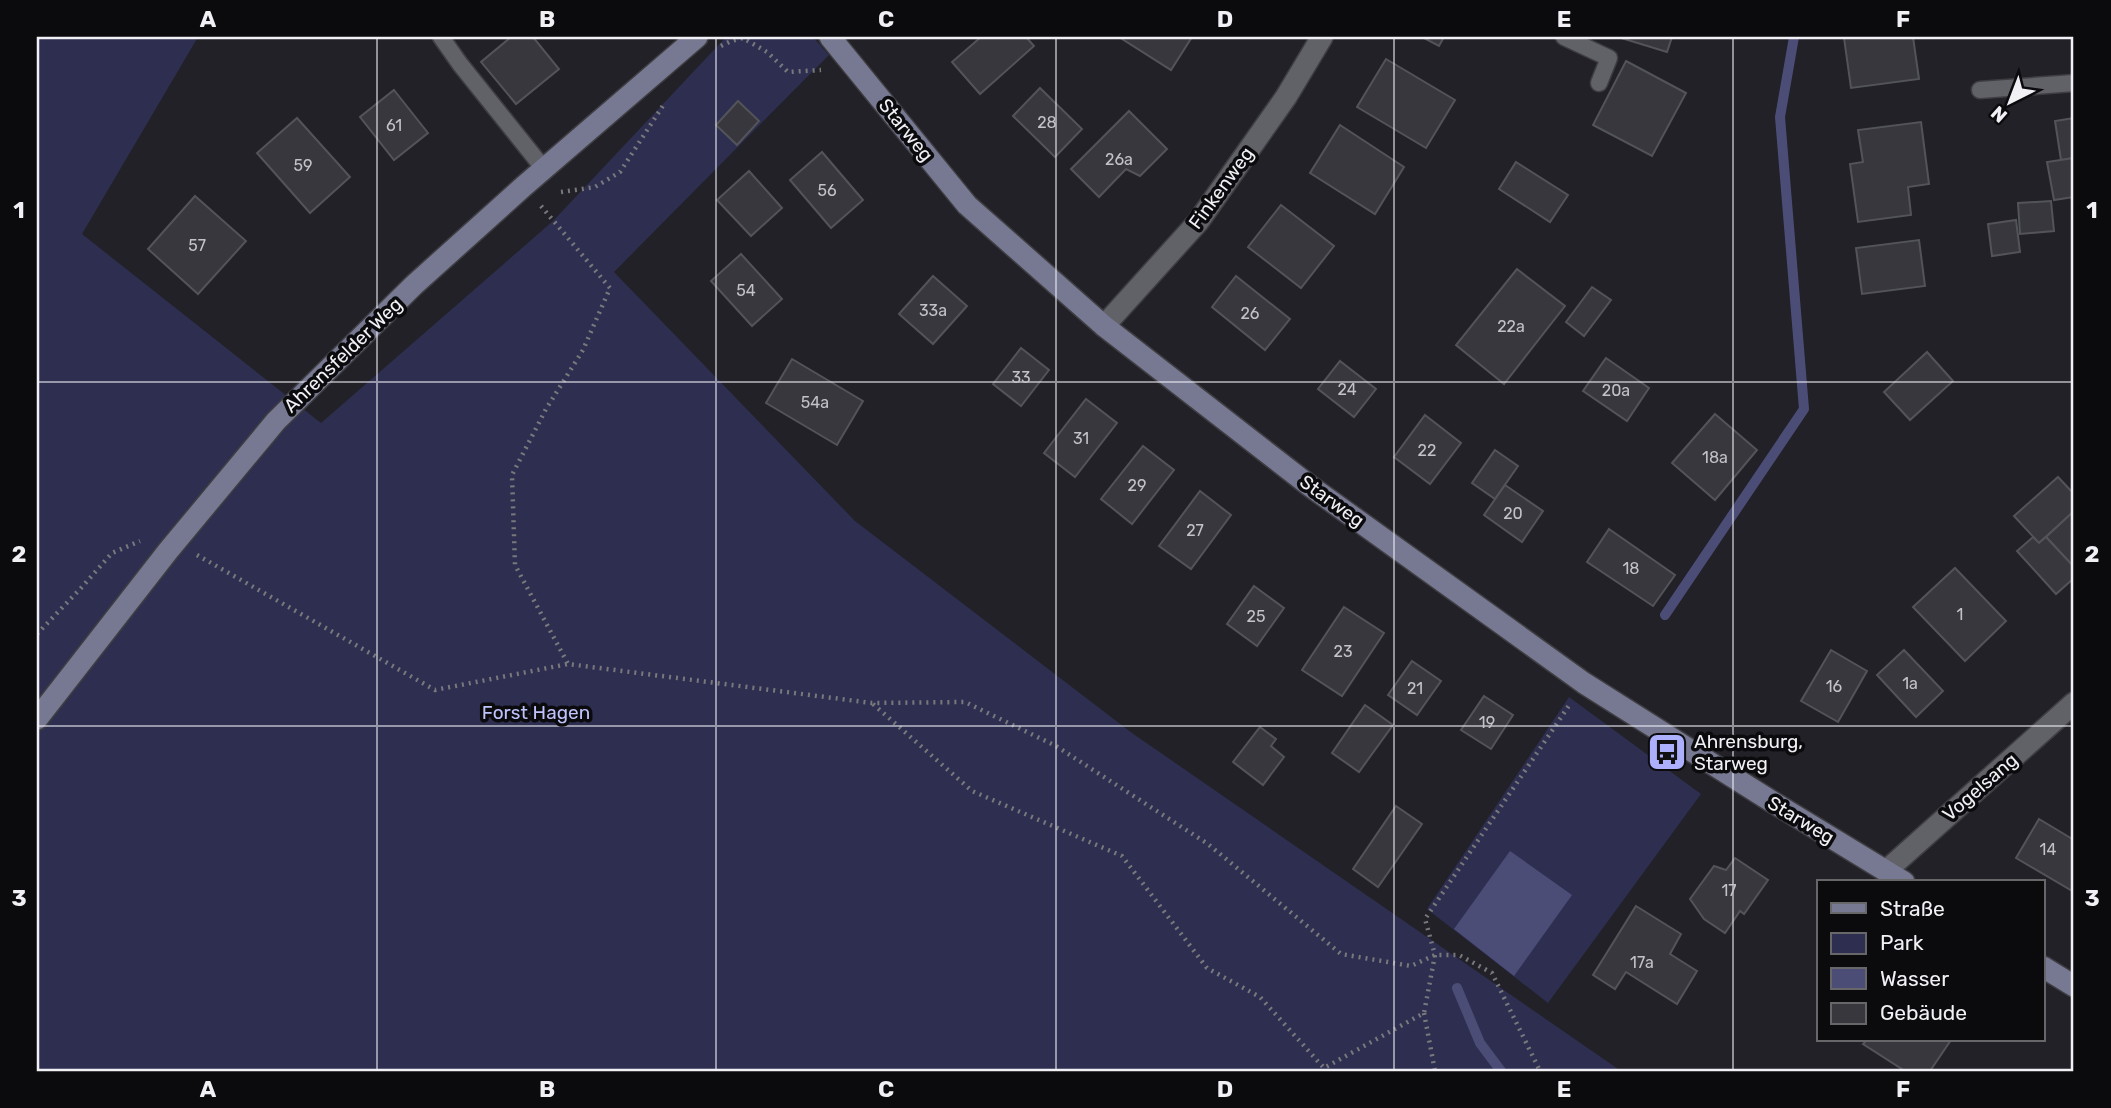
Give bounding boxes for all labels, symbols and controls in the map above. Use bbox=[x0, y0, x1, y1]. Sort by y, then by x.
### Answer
text: A bbox=[200, 5, 217, 33]
text: B bbox=[539, 5, 555, 33]
text: C bbox=[878, 5, 894, 33]
text: D bbox=[1217, 5, 1233, 33]
text: E bbox=[1557, 5, 1571, 33]
text: F bbox=[1896, 5, 1910, 33]
north arrow bbox=[1974, 66, 2044, 136]
street label: Starweg bbox=[874, 94, 938, 166]
text: N bbox=[1986, 101, 2012, 127]
house number: 28 bbox=[1037, 113, 1057, 132]
house number: 61 bbox=[386, 116, 402, 135]
street label: Finkenweg bbox=[1184, 143, 1258, 233]
house number: 26a bbox=[1105, 150, 1133, 169]
house number: 59 bbox=[294, 156, 313, 175]
house number: 56 bbox=[817, 181, 837, 200]
text: 1 bbox=[13, 196, 25, 224]
text: 1 bbox=[2086, 196, 2098, 224]
house number: 57 bbox=[188, 236, 206, 255]
house number: 54 bbox=[736, 281, 756, 300]
street label: Ahrensfelder Weg bbox=[279, 293, 407, 417]
house number: 33a bbox=[919, 301, 947, 320]
house number: 26 bbox=[1240, 304, 1260, 323]
house number: 22a bbox=[1497, 317, 1525, 336]
house number: 33 bbox=[1011, 368, 1031, 387]
house number: 24 bbox=[1337, 380, 1357, 399]
house number: 20a bbox=[1602, 381, 1630, 400]
house number: 54a bbox=[801, 393, 829, 412]
house number: 31 bbox=[1073, 429, 1089, 448]
house number: 22 bbox=[1418, 441, 1436, 460]
house number: 18a bbox=[1702, 448, 1728, 467]
street label: Starweg bbox=[1295, 470, 1369, 532]
house number: 29 bbox=[1128, 476, 1146, 495]
house number: 20 bbox=[1503, 504, 1523, 523]
house number: 27 bbox=[1186, 521, 1204, 540]
text: 2 bbox=[12, 540, 26, 568]
text: 2 bbox=[2085, 540, 2099, 568]
house number: 18 bbox=[1622, 559, 1640, 578]
house number: 1 bbox=[1957, 605, 1963, 624]
house number: 25 bbox=[1247, 607, 1265, 626]
house number: 23 bbox=[1333, 642, 1353, 661]
house number: 1a bbox=[1902, 674, 1918, 693]
house number: 16 bbox=[1826, 677, 1843, 696]
house number: 21 bbox=[1407, 679, 1423, 698]
park label: Forst Hagen bbox=[482, 701, 590, 724]
house number: 19 bbox=[1479, 713, 1495, 732]
place label: Ahrensburg, Starweg bbox=[1694, 730, 1803, 775]
bus stop icon: Ahrensburg, Starweg bbox=[1646, 731, 1688, 773]
street label: Vogelsang bbox=[1938, 748, 2022, 826]
street label: Starweg bbox=[1763, 791, 1839, 849]
house number: 14 bbox=[2040, 840, 2056, 859]
legend bbox=[1817, 880, 2044, 1042]
house number: 17 bbox=[1721, 881, 1737, 900]
text: 3 bbox=[11, 884, 27, 912]
text: 3 bbox=[2084, 884, 2100, 912]
text: Straße bbox=[1880, 896, 1945, 921]
text: Park bbox=[1880, 930, 1924, 955]
house number: 17a bbox=[1630, 953, 1654, 972]
text: Wasser bbox=[1880, 966, 1949, 991]
text: Gebäude bbox=[1880, 1000, 1967, 1025]
text: A bbox=[200, 1075, 217, 1103]
text: B bbox=[539, 1075, 555, 1103]
text: C bbox=[878, 1075, 894, 1103]
text: D bbox=[1217, 1075, 1233, 1103]
text: E bbox=[1557, 1075, 1571, 1103]
text: F bbox=[1896, 1075, 1910, 1103]

